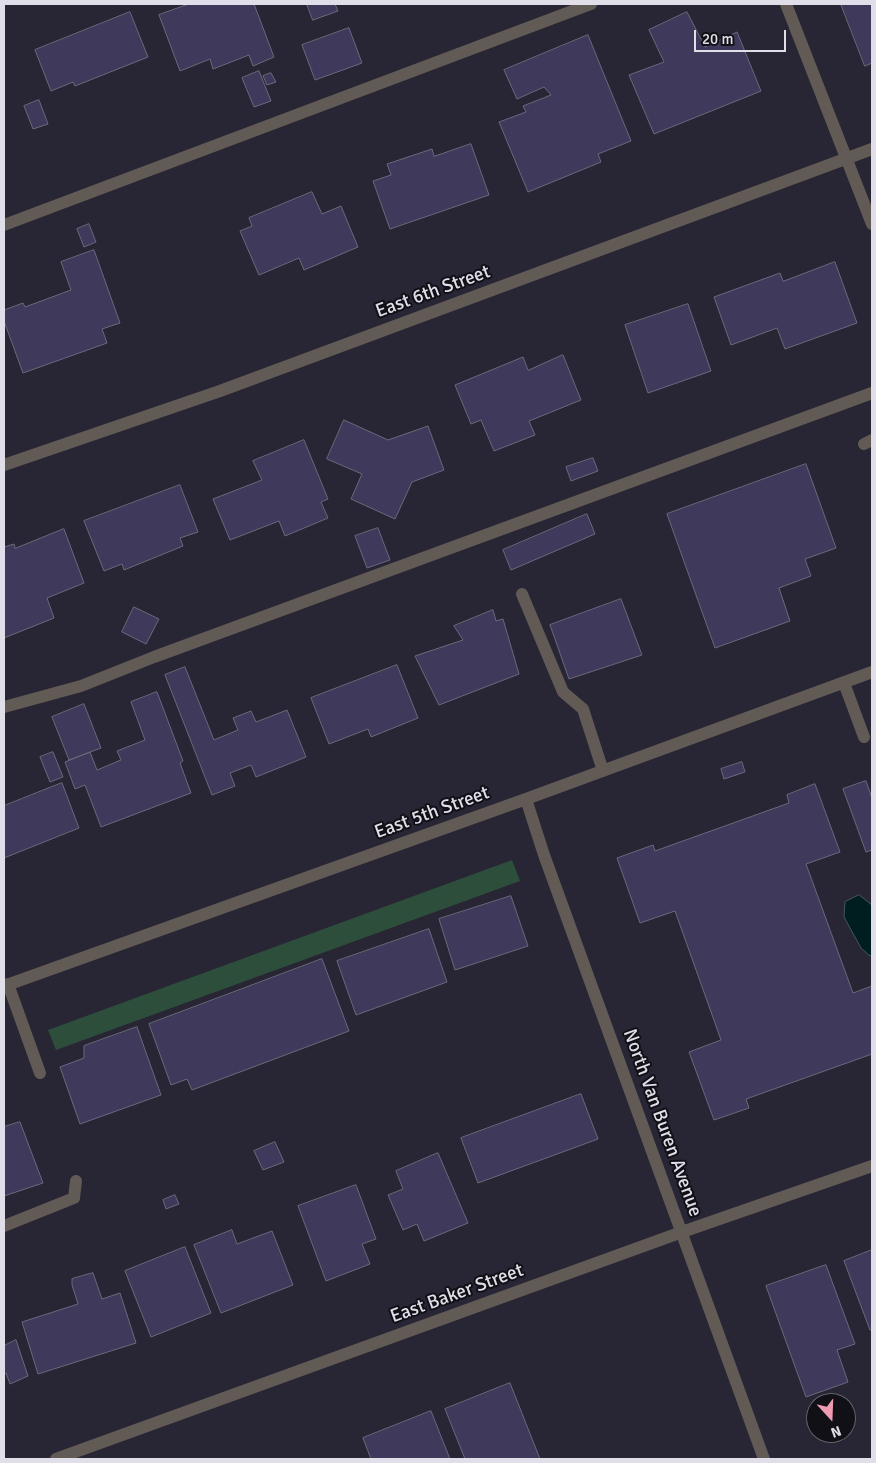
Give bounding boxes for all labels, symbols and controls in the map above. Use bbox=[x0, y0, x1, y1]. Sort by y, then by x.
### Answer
scale bar bbox=[696, 20, 788, 52]
text: 20 m bbox=[702, 30, 733, 48]
street label: East 6th Street bbox=[373, 261, 493, 323]
street label: East 5th Street bbox=[372, 782, 492, 844]
street label: North Van Buren Avenue bbox=[617, 1026, 707, 1220]
street label: East Baker Street bbox=[387, 1259, 527, 1329]
north arrow bbox=[806, 1393, 856, 1443]
text: N bbox=[828, 1422, 843, 1441]

